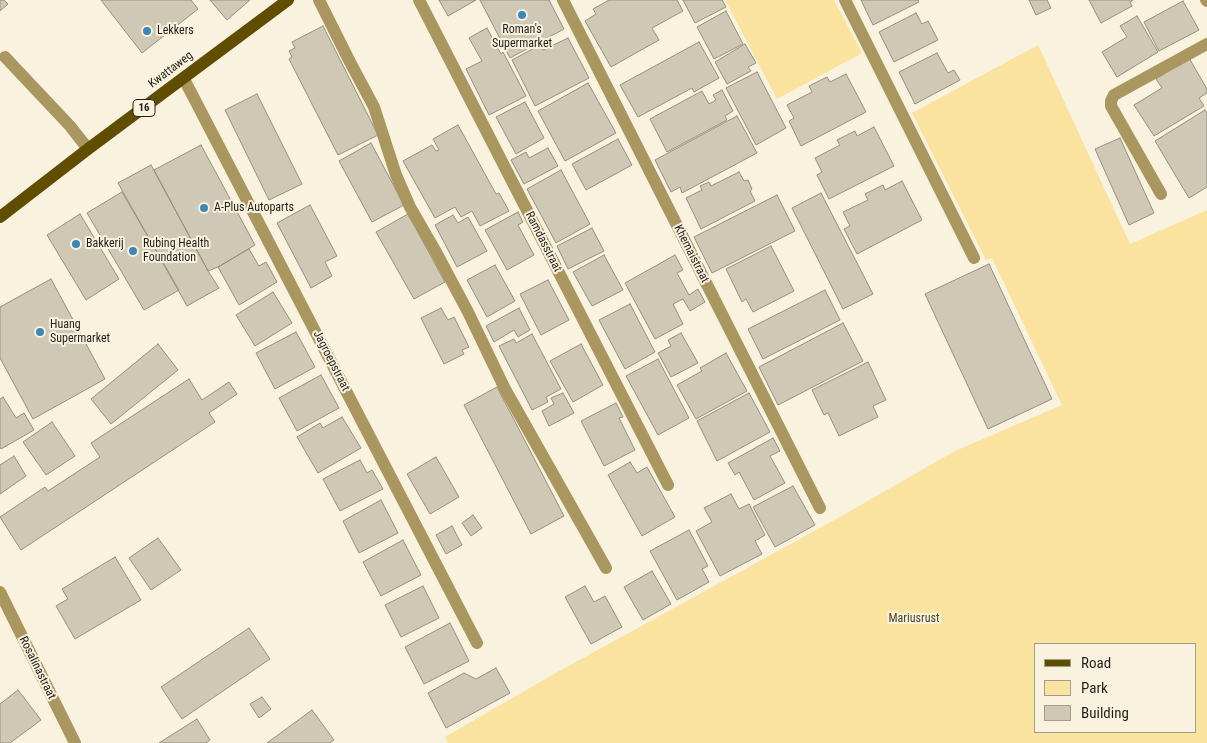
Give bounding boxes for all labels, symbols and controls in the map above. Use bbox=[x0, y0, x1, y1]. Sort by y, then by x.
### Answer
marker: Roman's Supermarket bbox=[516, 9, 528, 21]
place label: Roman's Supermarket bbox=[492, 23, 552, 51]
place label: Lekkers bbox=[157, 24, 194, 38]
marker: Lekkers bbox=[141, 25, 153, 37]
street label: Kwattaweg bbox=[146, 49, 196, 91]
road number: 16 bbox=[133, 100, 155, 116]
place label: A-Plus Autoparts bbox=[214, 201, 294, 215]
marker: A-Plus Autoparts bbox=[198, 202, 210, 214]
street label: Ramdasstraat bbox=[522, 209, 564, 275]
street label: Khemaistraat bbox=[670, 223, 712, 285]
place label: Bakkerij bbox=[86, 237, 124, 251]
place label: Rubing Health Foundation bbox=[143, 237, 209, 265]
marker: Bakkerij bbox=[70, 238, 82, 250]
marker: Rubing Health Foundation bbox=[127, 245, 139, 257]
place label: Huang Supermarket bbox=[50, 318, 110, 346]
marker: Huang Supermarket bbox=[34, 326, 46, 338]
street label: Jagroepstraat bbox=[310, 328, 352, 394]
park label: Mariusrust bbox=[889, 612, 939, 626]
street label: Rosalinastraat bbox=[16, 634, 58, 702]
legend bbox=[1034, 643, 1197, 733]
text: Road bbox=[1081, 654, 1111, 672]
text: Park bbox=[1081, 679, 1108, 697]
text: Building bbox=[1081, 704, 1129, 722]

